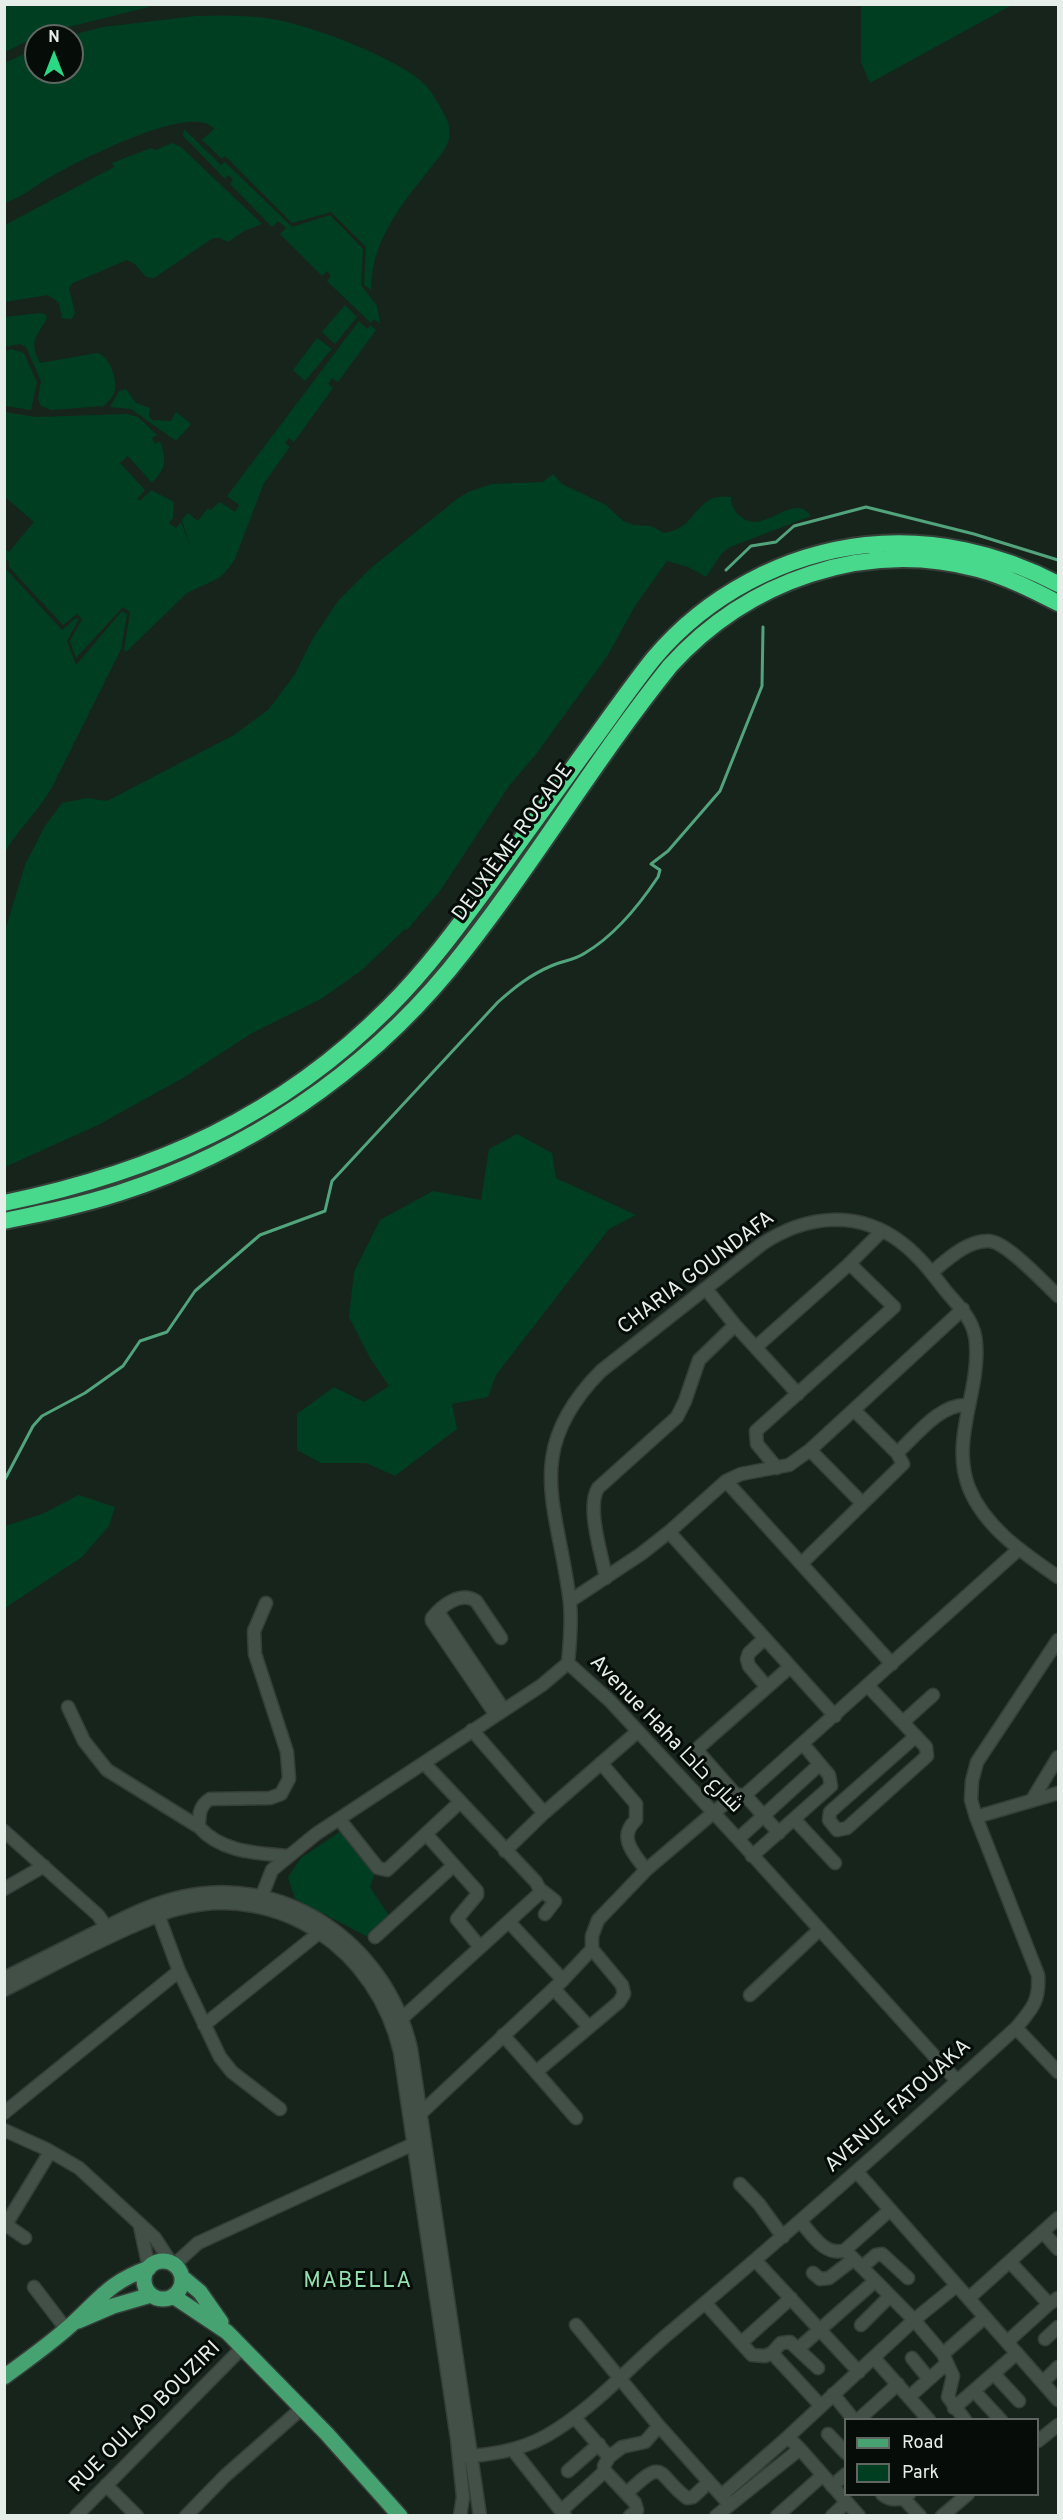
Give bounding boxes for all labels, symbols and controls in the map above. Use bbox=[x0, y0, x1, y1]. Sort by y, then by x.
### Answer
north arrow bbox=[24, 24, 84, 84]
text: N bbox=[48, 28, 60, 48]
street label: DEUXIÈME ROCADE bbox=[448, 759, 580, 927]
street label: CHARIA GOUNDAFA bbox=[614, 1207, 780, 1341]
street label: Avenue Haha شارع حاحا bbox=[583, 1651, 747, 1819]
street label: AVENUE FATOUAKA bbox=[821, 2035, 977, 2179]
district label: MABELLA bbox=[303, 2270, 413, 2296]
street label: RUE OULAD BOUZIRI bbox=[65, 2337, 227, 2499]
legend bbox=[844, 2418, 1039, 2496]
text: Road bbox=[902, 2432, 944, 2455]
text: Park bbox=[902, 2462, 939, 2485]

